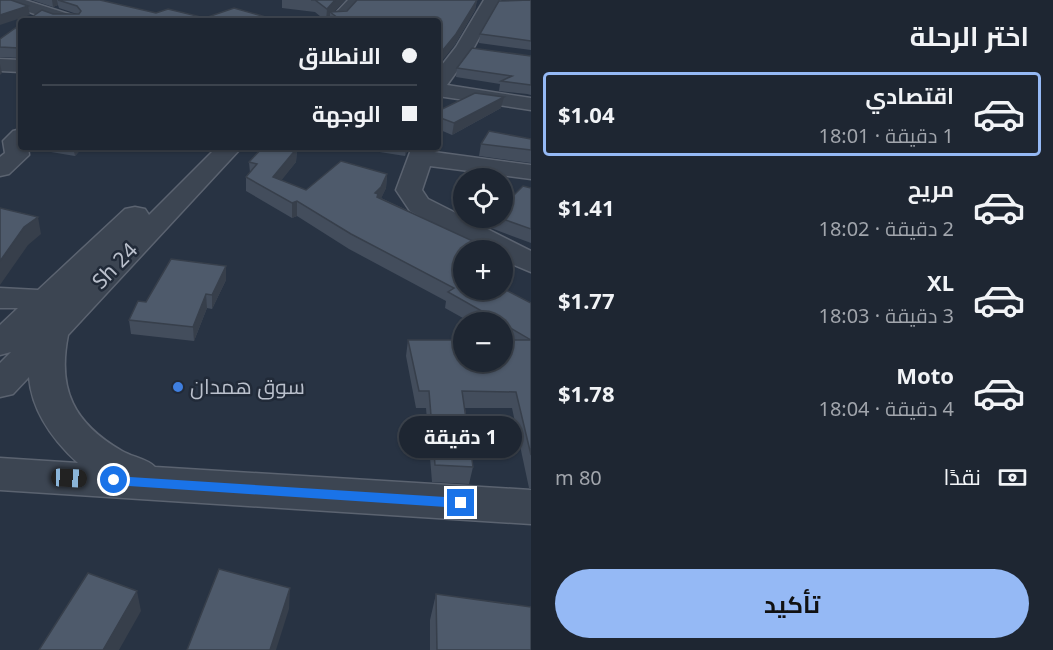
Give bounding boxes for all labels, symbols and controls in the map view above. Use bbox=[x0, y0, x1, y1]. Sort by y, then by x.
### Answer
text: اختر الرحلة bbox=[910, 17, 1029, 54]
text: الانطلاق bbox=[298, 40, 381, 70]
text: اقتصادي bbox=[865, 80, 954, 110]
icon: car bbox=[972, 87, 1026, 141]
text: الوجهة bbox=[312, 98, 381, 128]
text: $1.04 bbox=[558, 99, 615, 129]
text: 1 دقيقة · 18:01 bbox=[818, 122, 954, 149]
map controls bbox=[453, 168, 513, 372]
button: locate bbox=[453, 168, 513, 228]
text: مريح bbox=[908, 173, 954, 203]
icon: car bbox=[972, 180, 1026, 234]
text: $1.41 bbox=[558, 192, 615, 222]
text: 2 دقيقة · 18:02 bbox=[818, 215, 954, 242]
street label: Sh 24 bbox=[85, 236, 143, 294]
button: + bbox=[453, 240, 513, 300]
text: XL bbox=[927, 267, 954, 297]
icon: car bbox=[972, 273, 1026, 327]
text: $1.77 bbox=[558, 285, 615, 315]
text: 3 دقيقة · 18:03 bbox=[818, 302, 954, 329]
button: − bbox=[453, 312, 513, 372]
text: Moto bbox=[896, 360, 954, 390]
icon: car bbox=[972, 366, 1026, 420]
place label: سوق همدان bbox=[190, 372, 305, 400]
text: $1.78 bbox=[558, 378, 615, 408]
marker: سوق همدان bbox=[171, 380, 185, 394]
text: 4 دقيقة · 18:04 bbox=[818, 395, 954, 422]
callout: 1 دقيقة bbox=[400, 416, 522, 458]
text: 1 دقيقة bbox=[424, 423, 497, 450]
text: نقدًا bbox=[943, 461, 981, 491]
icon: cash bbox=[996, 461, 1029, 494]
text: 80 m bbox=[555, 464, 602, 491]
route start bbox=[100, 466, 127, 493]
car bbox=[51, 468, 87, 488]
route end bbox=[447, 489, 474, 516]
button: تأكيد bbox=[555, 569, 1029, 638]

